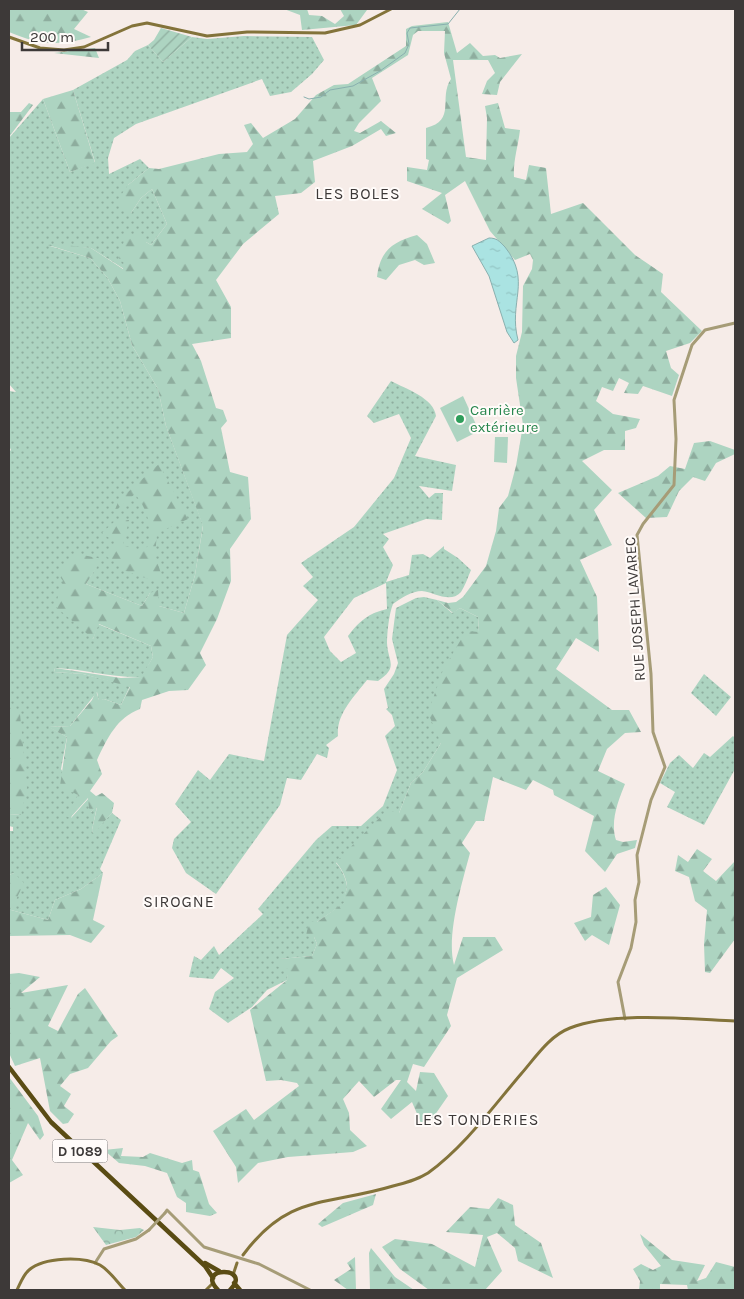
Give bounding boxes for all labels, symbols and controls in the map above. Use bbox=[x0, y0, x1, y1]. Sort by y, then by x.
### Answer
scale bar bbox=[22, 20, 109, 52]
text: 200 m bbox=[30, 28, 74, 46]
district label: LES BOLES bbox=[315, 184, 401, 203]
place label: Carrière extérieure bbox=[470, 401, 539, 436]
marker: Carrière extérieure bbox=[454, 413, 466, 425]
street label: RUE JOSEPH LAVAREC bbox=[621, 536, 649, 682]
district label: SIROGNE bbox=[143, 892, 215, 911]
district label: LES TONDERIES bbox=[415, 1110, 539, 1129]
road number: D 1089 bbox=[52, 1140, 108, 1162]

